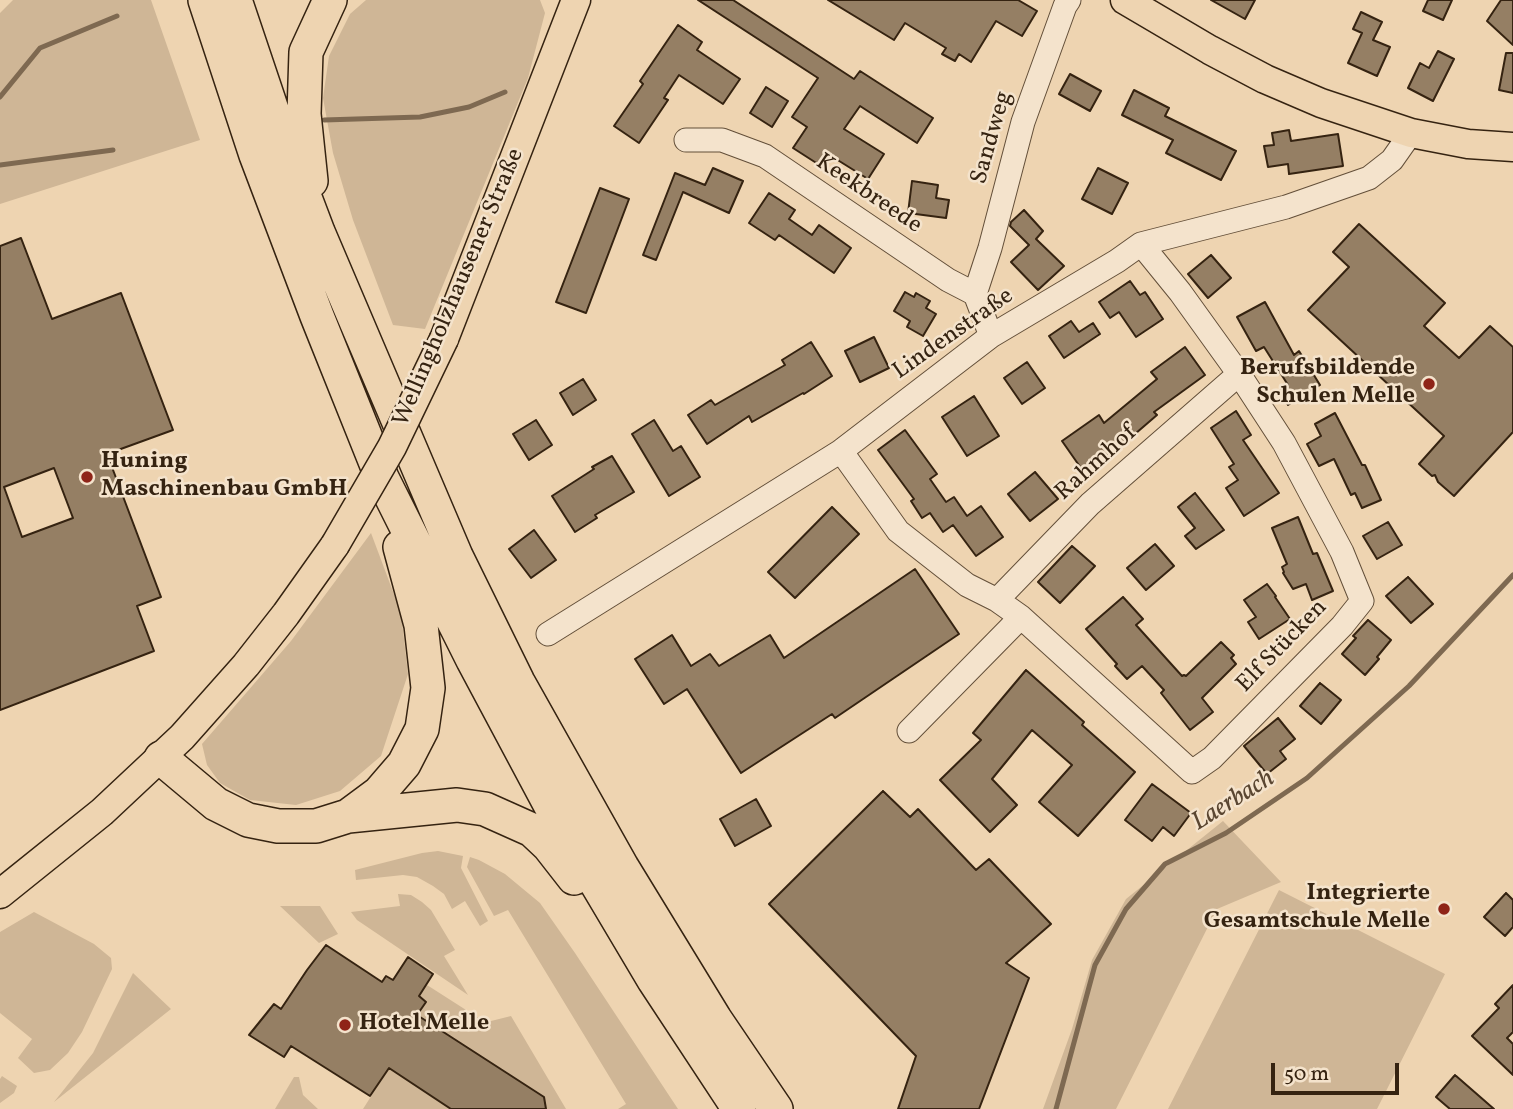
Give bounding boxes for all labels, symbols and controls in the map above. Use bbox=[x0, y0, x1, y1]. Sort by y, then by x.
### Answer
street label: Sandweg bbox=[966, 88, 1020, 188]
street label: Wellingholzhausener Straße bbox=[388, 145, 532, 431]
street label: Keekbreede bbox=[809, 149, 927, 241]
street label: Lindenstraße bbox=[888, 283, 1020, 387]
place label: Berufsbildende Schulen Melle bbox=[1240, 356, 1415, 412]
marker: Berufsbildende Schulen Melle bbox=[1421, 376, 1437, 392]
street label: Rahmhof bbox=[1051, 420, 1143, 508]
place label: Huning Maschinenbau GmbH bbox=[101, 449, 347, 505]
marker: Huning Maschinenbau GmbH bbox=[79, 469, 95, 485]
street label: Elf Stücken bbox=[1232, 594, 1334, 700]
water label: Laerbach bbox=[1187, 764, 1281, 840]
place label: Integrierte Gesamtschule Melle bbox=[1204, 881, 1430, 937]
marker: Integrierte Gesamtschule Melle bbox=[1436, 901, 1452, 917]
place label: Hotel Melle bbox=[359, 1011, 489, 1039]
marker: Hotel Melle bbox=[337, 1017, 353, 1033]
scale bar bbox=[1275, 1050, 1403, 1094]
text: 50 m bbox=[1284, 1060, 1329, 1089]

